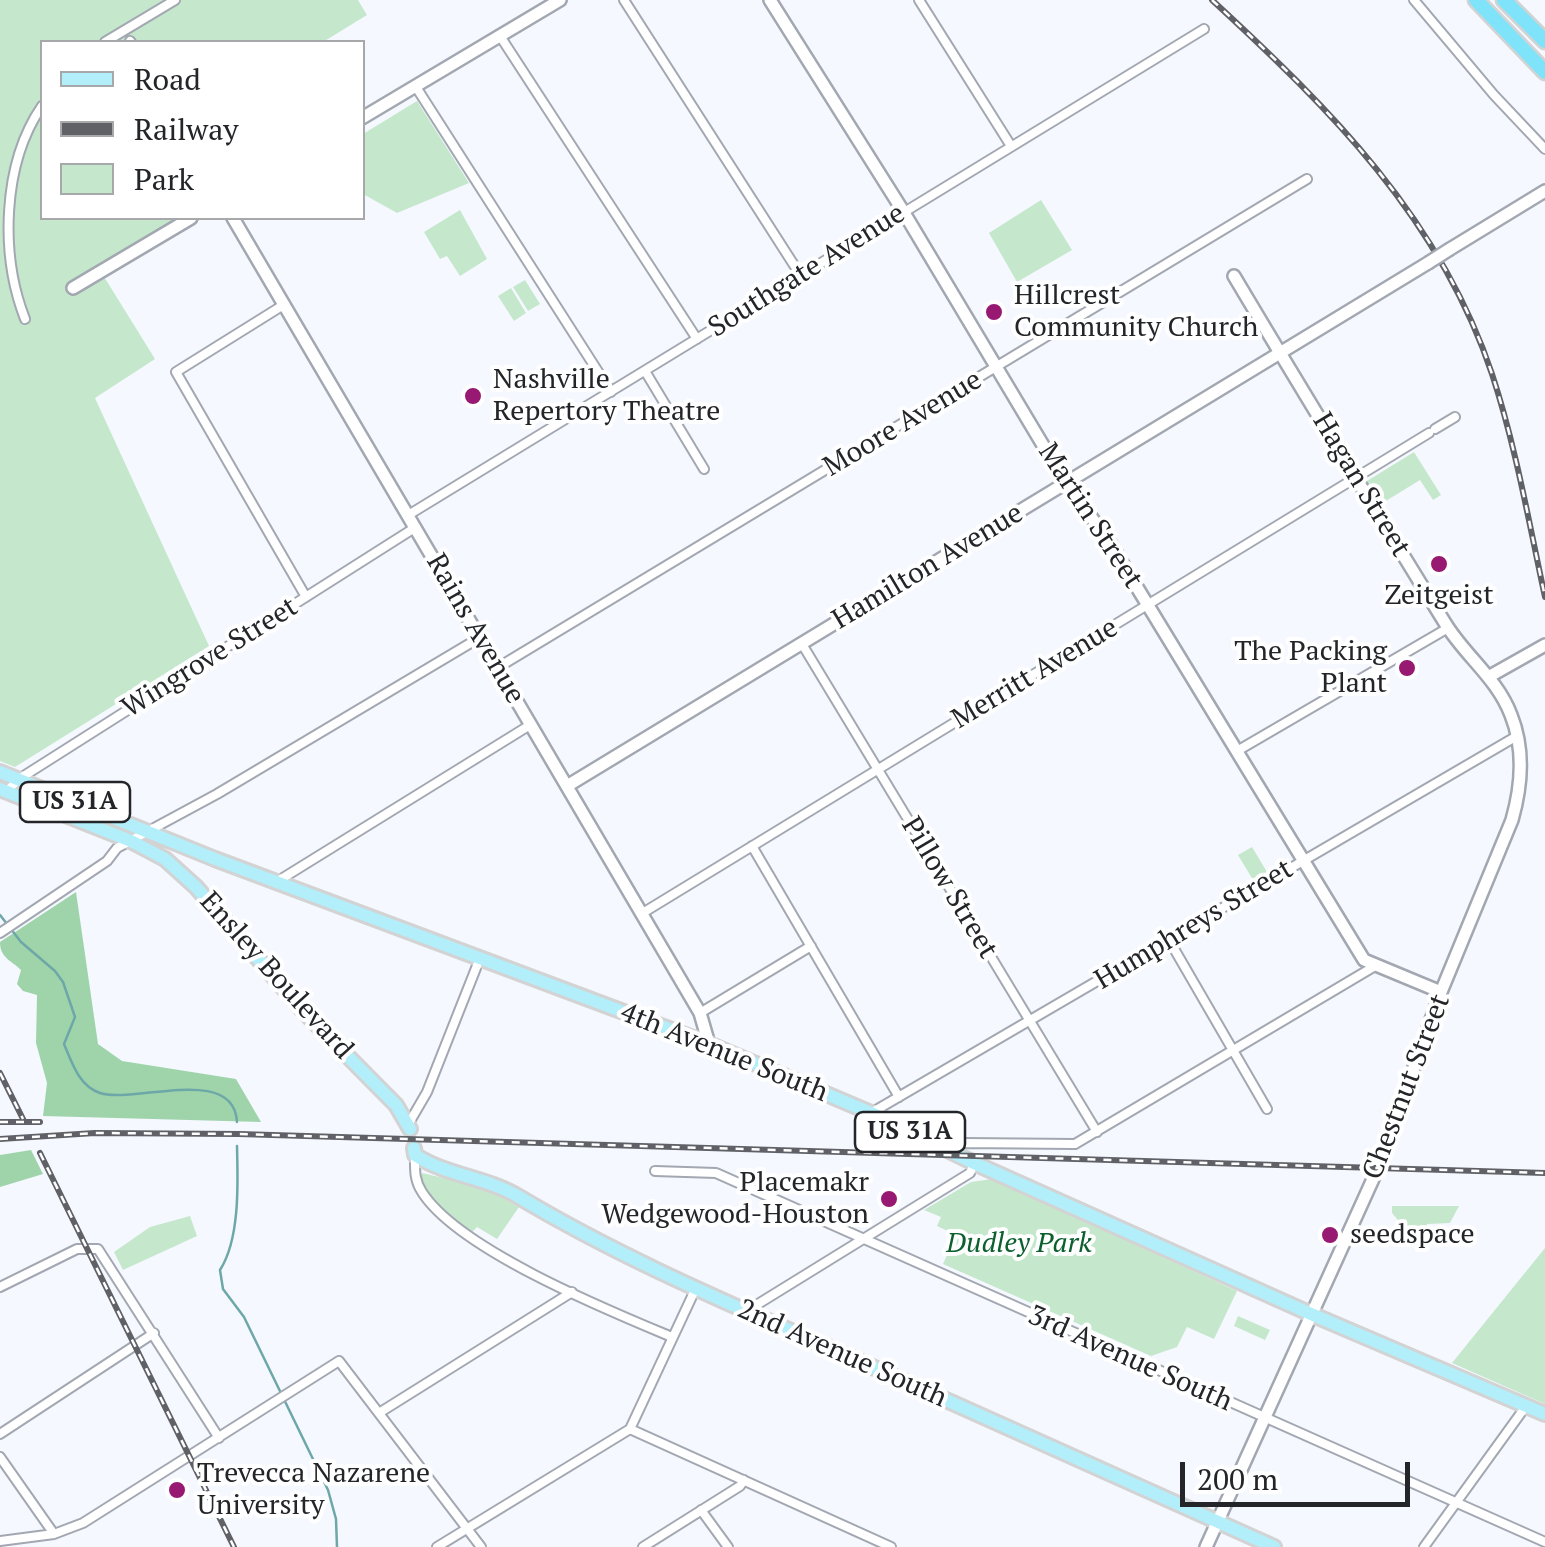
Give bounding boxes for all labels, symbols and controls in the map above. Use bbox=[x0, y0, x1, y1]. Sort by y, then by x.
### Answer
legend bbox=[40, 40, 365, 220]
text: Road bbox=[134, 59, 201, 99]
text: Railway bbox=[134, 109, 238, 149]
text: Park bbox=[134, 159, 194, 199]
street label: Southgate Avenue bbox=[703, 197, 911, 345]
place label: Hillcrest Community Church bbox=[1014, 279, 1258, 345]
marker: Hillcrest Community Church bbox=[983, 301, 1005, 323]
place label: Nashville Repertory Theatre bbox=[493, 363, 720, 429]
street label: Moore Avenue bbox=[818, 364, 988, 484]
marker: Nashville Repertory Theatre bbox=[462, 385, 484, 407]
street label: Hagan Street bbox=[1305, 407, 1417, 563]
street label: Martin Street bbox=[1031, 437, 1149, 595]
street label: Hamilton Avenue bbox=[827, 497, 1029, 637]
street label: Rains Avenue bbox=[419, 548, 531, 710]
marker: Zeitgeist bbox=[1428, 553, 1450, 575]
place label: Zeitgeist bbox=[1384, 579, 1494, 613]
street label: Wingrove Street bbox=[116, 591, 304, 725]
street label: Merritt Avenue bbox=[946, 611, 1124, 737]
place label: The Packing Plant bbox=[1234, 635, 1387, 701]
marker: The Packing Plant bbox=[1396, 657, 1418, 679]
road number: US 31A bbox=[20, 782, 130, 822]
street label: Pillow Street bbox=[894, 811, 1004, 965]
street label: Humphreys Street bbox=[1089, 853, 1299, 997]
street label: Ensley Boulevard bbox=[192, 885, 360, 1067]
street label: Chestnut Street bbox=[1356, 990, 1458, 1184]
street label: 4th Avenue South bbox=[616, 996, 832, 1110]
road number: US 31A bbox=[855, 1112, 965, 1152]
place label: Placemakr Wedgewood-Houston bbox=[601, 1166, 869, 1232]
marker: Placemakr Wedgewood-Houston bbox=[878, 1188, 900, 1210]
place label: seedspace bbox=[1350, 1218, 1475, 1252]
marker: seedspace bbox=[1319, 1224, 1341, 1246]
park label: Dudley Park bbox=[946, 1227, 1092, 1261]
street label: 2nd Avenue South bbox=[732, 1293, 952, 1415]
street label: 3rd Avenue South bbox=[1023, 1299, 1237, 1419]
scale bar bbox=[1185, 1442, 1415, 1504]
place label: Trevecca Nazarene University bbox=[197, 1457, 430, 1523]
text: 200 m bbox=[1197, 1459, 1278, 1499]
marker: Trevecca Nazarene University bbox=[166, 1479, 188, 1501]

